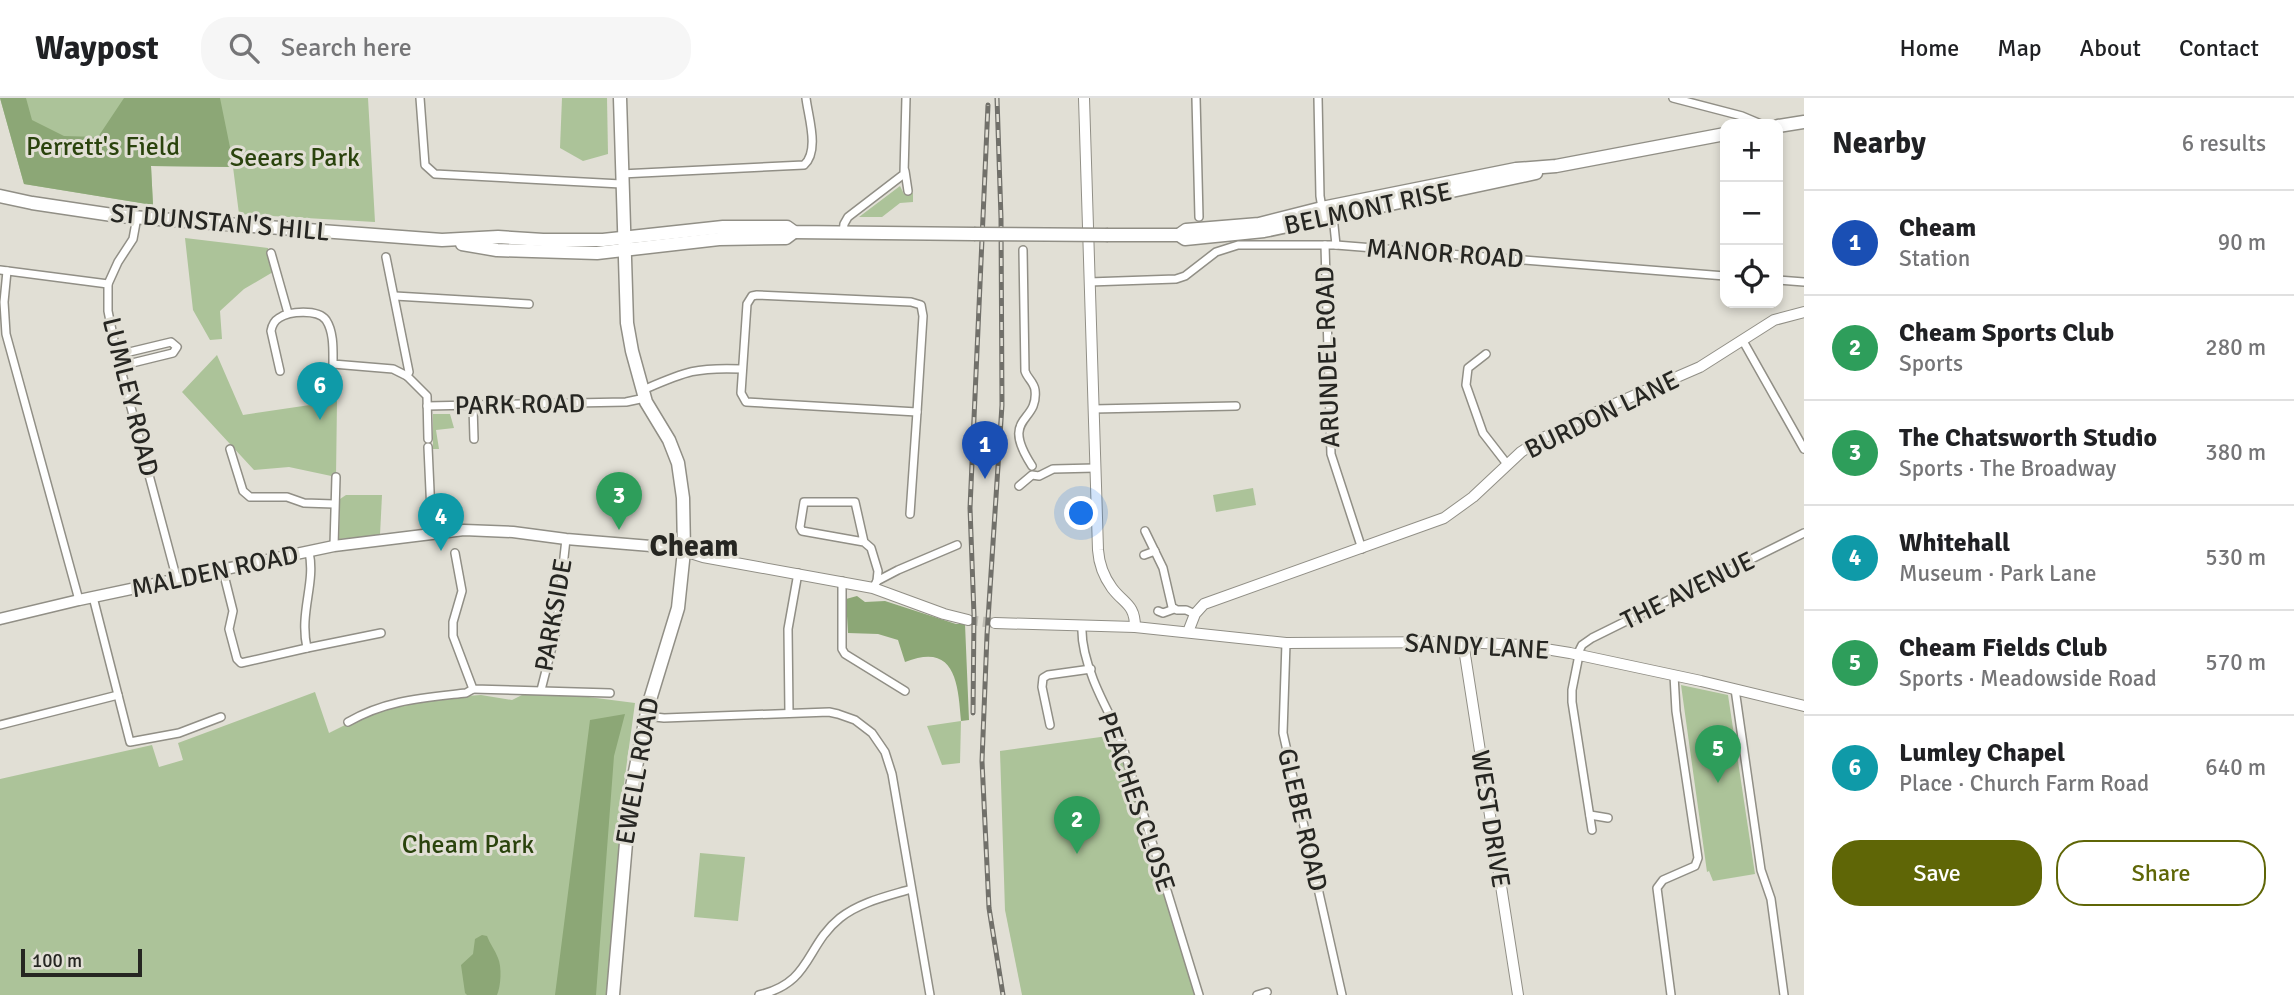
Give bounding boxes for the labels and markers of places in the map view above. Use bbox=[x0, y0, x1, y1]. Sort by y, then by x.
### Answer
pin: 6 bbox=[297, 362, 343, 420]
pin: 1 bbox=[962, 421, 1008, 479]
pin: 3 bbox=[596, 472, 642, 530]
pin: 4 bbox=[418, 493, 464, 551]
pin: 5 bbox=[1695, 725, 1741, 783]
pin: 2 bbox=[1054, 796, 1100, 854]

